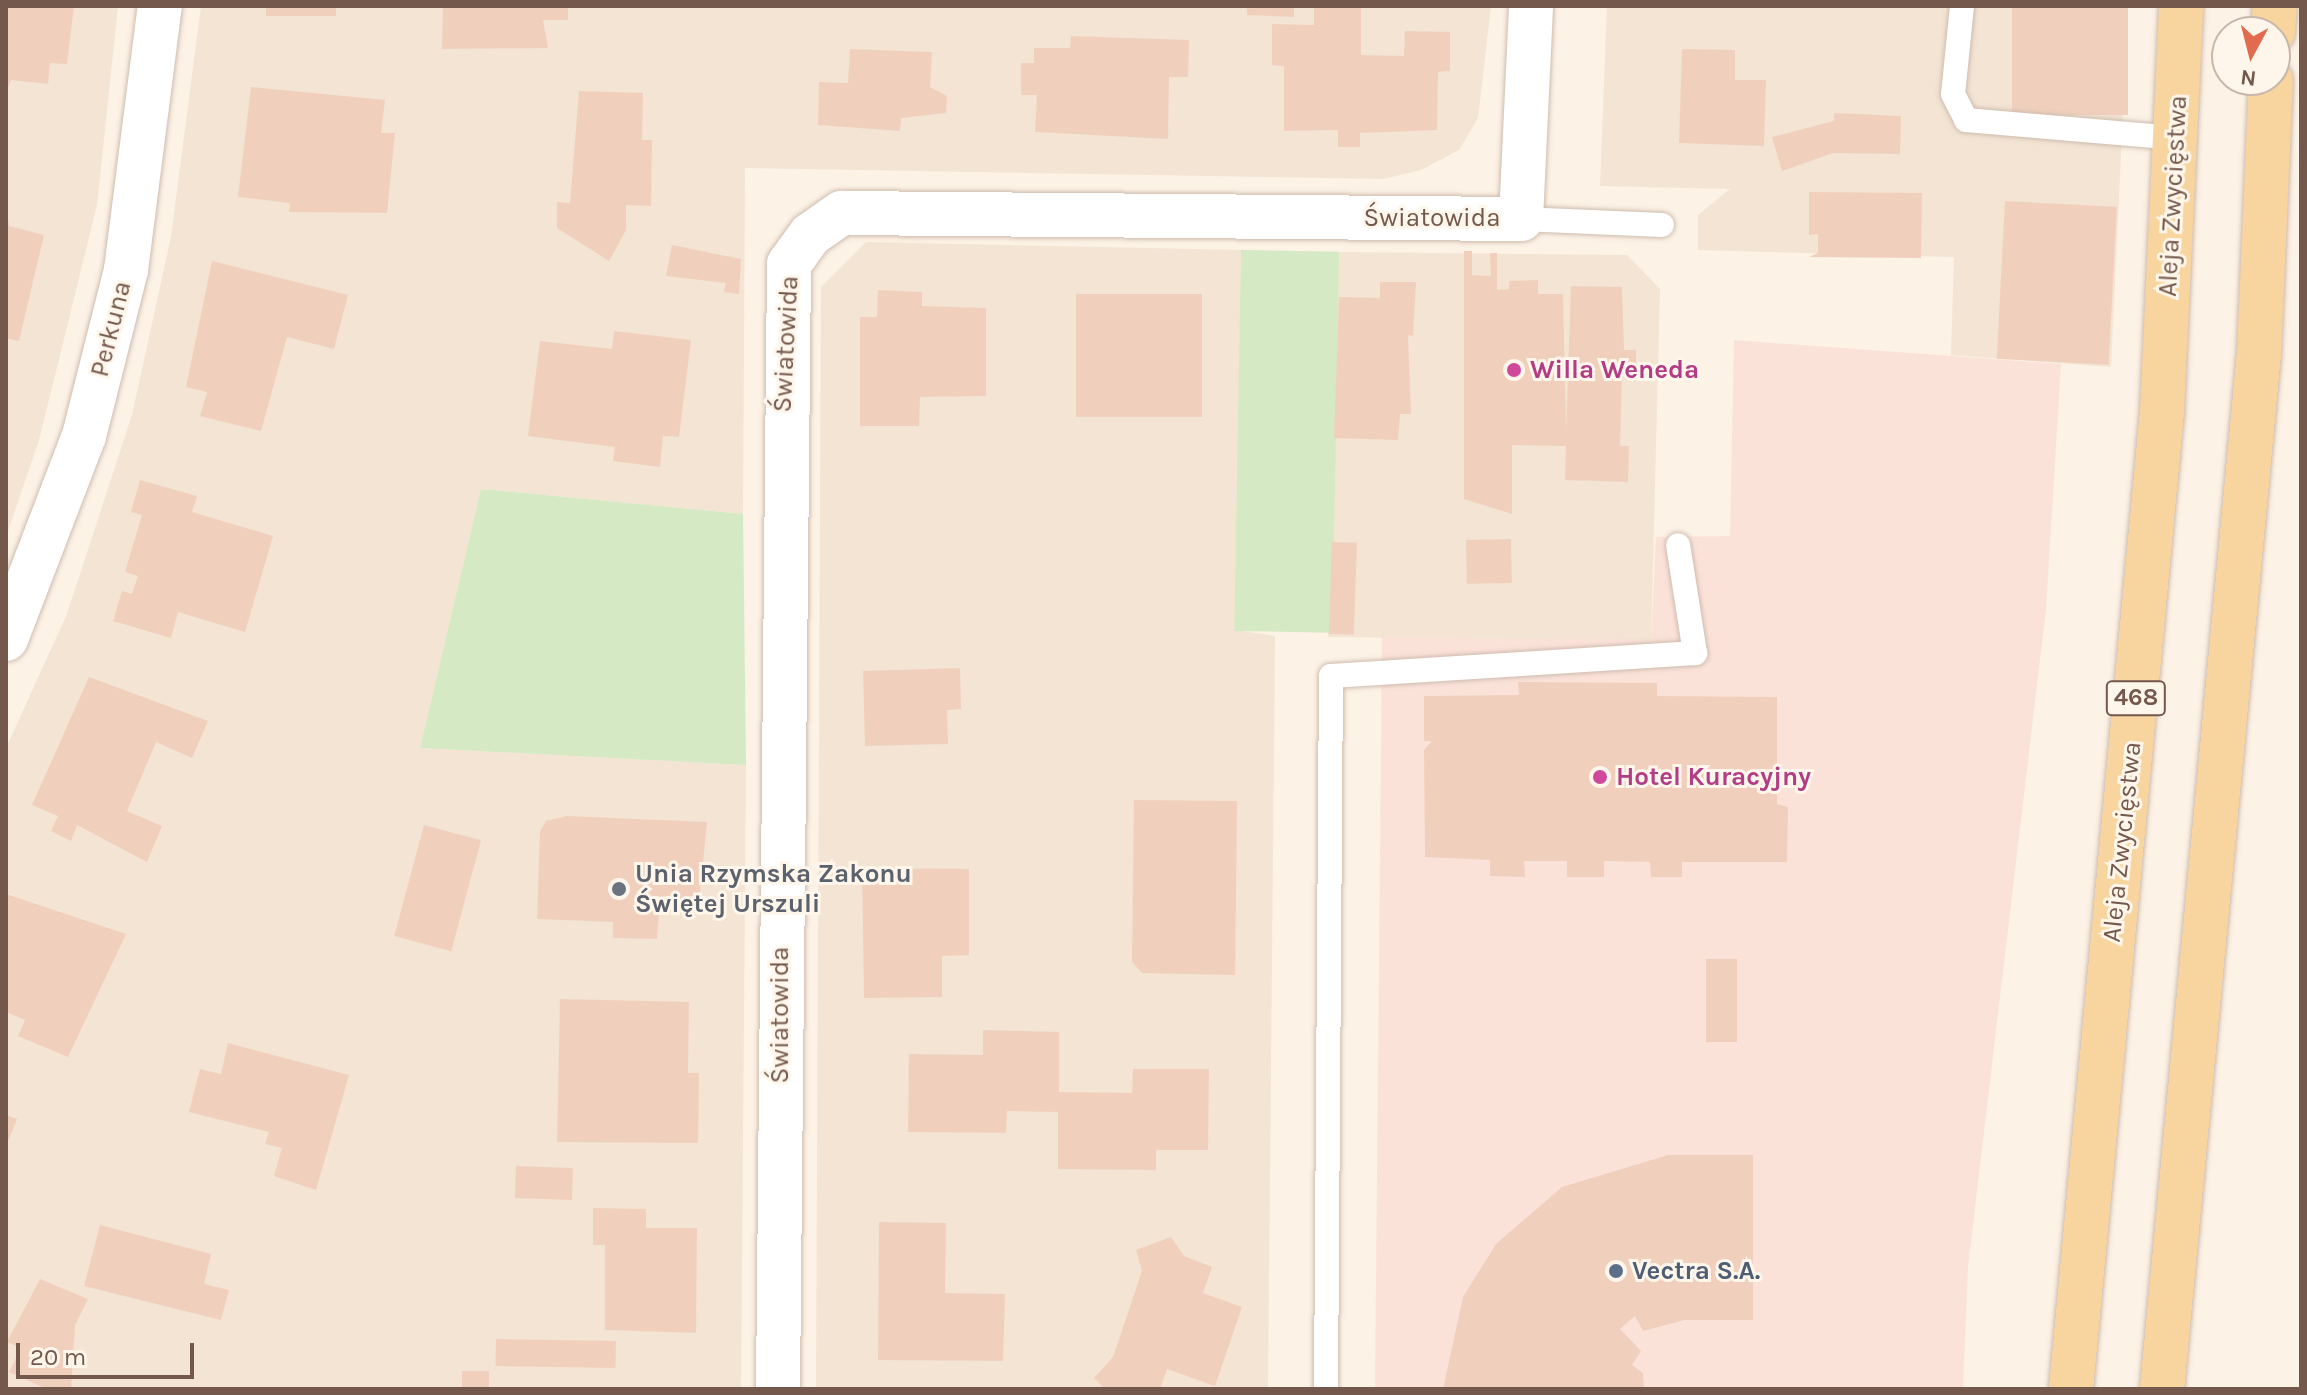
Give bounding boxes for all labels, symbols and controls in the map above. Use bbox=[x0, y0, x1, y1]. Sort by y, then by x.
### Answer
north arrow bbox=[2211, 16, 2291, 96]
text: N bbox=[2239, 64, 2258, 92]
street label: Aleja Zwycięstwa bbox=[2152, 95, 2194, 297]
street label: Światowida bbox=[1364, 202, 1500, 234]
street label: Światowida bbox=[767, 275, 805, 413]
street label: Perkuna bbox=[84, 278, 138, 380]
place label: Willa Weneda bbox=[1530, 354, 1699, 386]
marker: Willa Weneda bbox=[1505, 361, 1523, 379]
road number: 468 bbox=[2104, 678, 2168, 718]
street label: Aleja Zwycięstwa bbox=[2096, 740, 2148, 944]
place label: Hotel Kuracyjny bbox=[1616, 761, 1811, 793]
marker: Hotel Kuracyjny bbox=[1591, 768, 1609, 786]
place label: Unia Rzymska Zakonu Świętej Urszuli bbox=[635, 858, 912, 920]
marker: Unia Rzymska Zakonu Świętej Urszuli bbox=[610, 880, 628, 898]
street label: Światowida bbox=[764, 947, 796, 1083]
place label: Vectra S.A. bbox=[1632, 1255, 1760, 1287]
marker: Vectra S.A. bbox=[1607, 1262, 1625, 1280]
scale bar bbox=[20, 1327, 198, 1377]
text: 20 m bbox=[30, 1343, 86, 1371]

